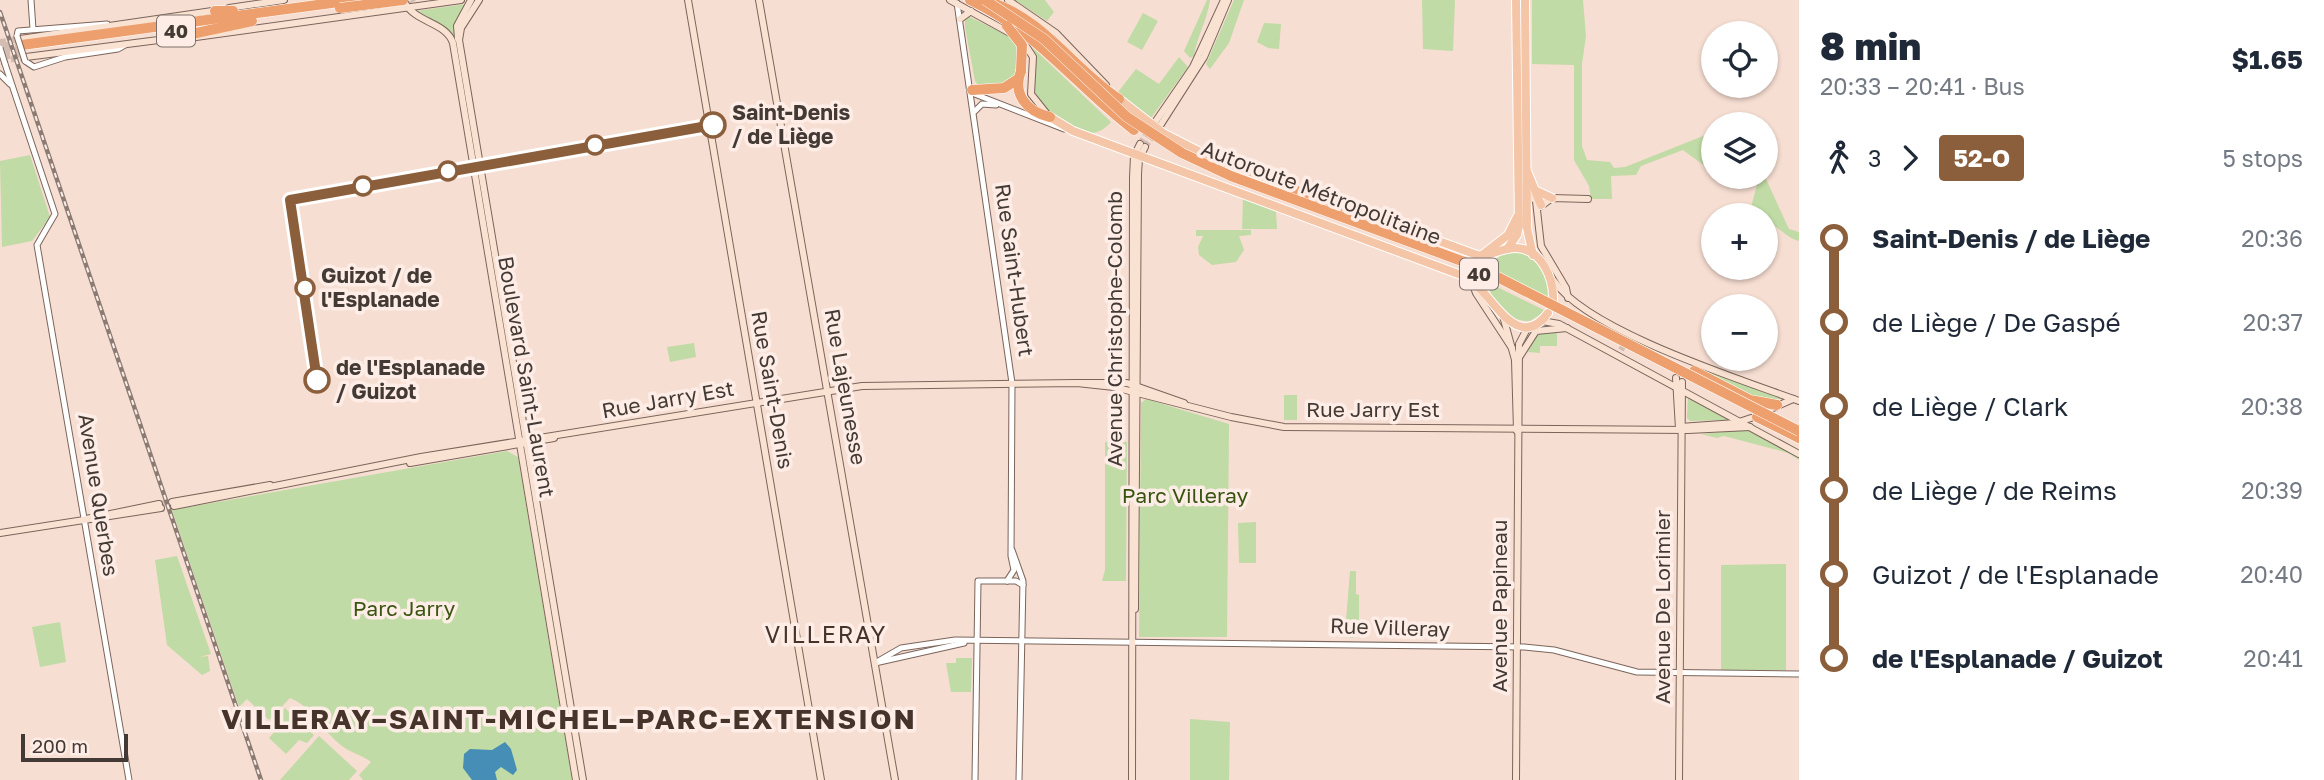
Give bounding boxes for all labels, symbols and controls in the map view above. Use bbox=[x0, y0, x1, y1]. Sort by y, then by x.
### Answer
road number: 40 bbox=[157, 16, 195, 46]
map controls bbox=[1701, 21, 1778, 371]
button: locate bbox=[1701, 21, 1778, 98]
text: 8 min bbox=[1820, 23, 1921, 68]
text: $1.65 bbox=[2231, 44, 2303, 75]
text: 20:33 – 20:41 · Bus bbox=[1820, 72, 2025, 100]
place label: Saint-Denis / de Liège bbox=[732, 99, 851, 149]
marker: Saint-Denis / de Liège bbox=[700, 112, 726, 138]
button: layers bbox=[1701, 112, 1778, 189]
street label: Autoroute Métropolitaine bbox=[1198, 134, 1445, 250]
unlabelled marker bbox=[585, 135, 605, 155]
icon: walk bbox=[1820, 139, 1858, 177]
icon: forward bbox=[1891, 139, 1929, 177]
text: 52-O bbox=[1953, 143, 2010, 172]
text: 3 bbox=[1868, 144, 1881, 172]
text: 5 stops bbox=[2222, 144, 2303, 172]
unlabelled marker bbox=[438, 161, 458, 181]
unlabelled marker bbox=[353, 176, 373, 196]
street label: Rue Saint-Hubert bbox=[990, 182, 1040, 358]
street label: Avenue Christophe-Colomb bbox=[1101, 191, 1127, 467]
button: + bbox=[1701, 203, 1778, 280]
text: Saint-Denis / de Liège bbox=[1872, 223, 2150, 254]
text: 20:36 bbox=[2241, 224, 2303, 252]
street label: Boulevard Saint-Laurent bbox=[493, 254, 561, 499]
road number: 40 bbox=[1460, 258, 1498, 290]
place label: Guizot / de l'Esplanade bbox=[321, 262, 440, 312]
marker: Guizot / de l'Esplanade bbox=[295, 278, 315, 298]
button: − bbox=[1701, 294, 1778, 371]
street label: Rue Lajeunesse bbox=[819, 307, 873, 467]
text: de Liège / De Gaspé bbox=[1872, 307, 2121, 338]
text: 20:37 bbox=[2243, 308, 2303, 336]
street label: Rue Saint-Denis bbox=[746, 309, 800, 471]
place label: de l'Esplanade / Guizot bbox=[336, 354, 485, 404]
marker: de l'Esplanade / Guizot bbox=[304, 367, 330, 393]
street label: Rue Jarry Est bbox=[600, 375, 736, 423]
text: de Liège / Clark bbox=[1872, 391, 2069, 422]
text: 20:38 bbox=[2241, 392, 2303, 420]
street label: Rue Jarry Est bbox=[1306, 396, 1440, 422]
street label: Avenue Querbes bbox=[73, 412, 125, 578]
text: de Liège / de Reims bbox=[1872, 475, 2117, 506]
text: 20:39 bbox=[2241, 476, 2303, 504]
park label: Parc Villeray bbox=[1122, 482, 1248, 508]
street label: Avenue De Lorimier bbox=[1649, 510, 1675, 704]
street label: Avenue Papineau bbox=[1486, 520, 1512, 693]
text: Guizot / de l'Esplanade bbox=[1872, 559, 2159, 590]
text: 20:40 bbox=[2240, 560, 2303, 588]
park label: Parc Jarry bbox=[353, 595, 455, 621]
street label: Rue Villeray bbox=[1329, 612, 1451, 642]
district label: VILLERAY bbox=[765, 620, 887, 648]
text: de l'Esplanade / Guizot bbox=[1872, 643, 2163, 674]
text: 20:41 bbox=[2243, 644, 2303, 672]
district label: VILLERAY–SAINT-MICHEL–PARC-EXTENSION bbox=[221, 702, 917, 735]
scale bar bbox=[21, 731, 128, 763]
text: 200 m bbox=[32, 734, 88, 757]

